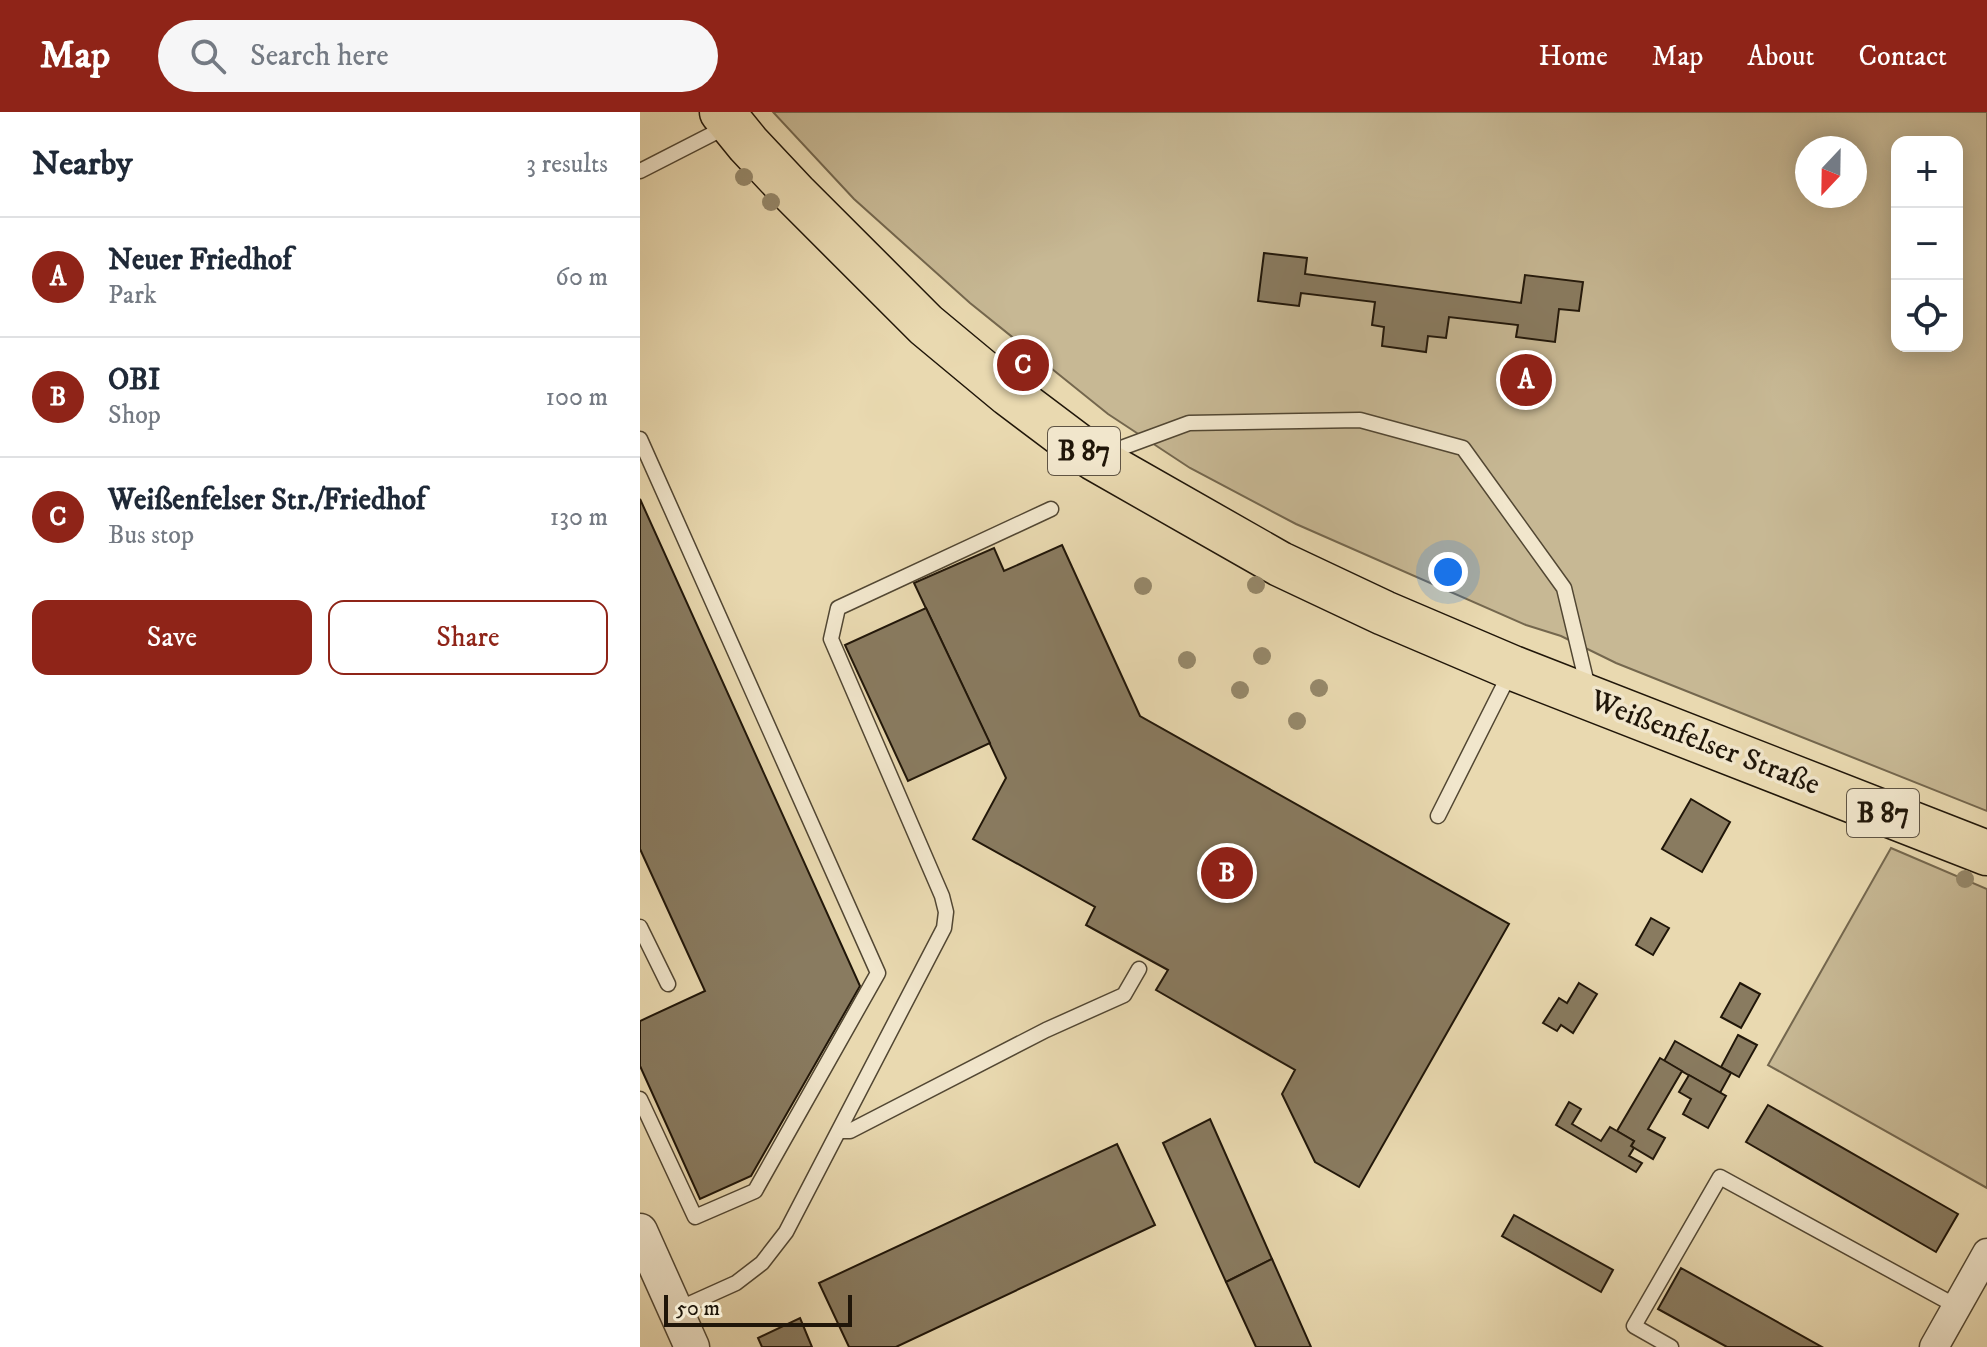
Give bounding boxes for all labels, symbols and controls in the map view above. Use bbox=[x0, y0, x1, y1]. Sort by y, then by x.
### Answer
search box bbox=[158, 20, 718, 92]
text: Map bbox=[40, 32, 110, 80]
icon: search bbox=[186, 34, 230, 78]
text: Search here bbox=[250, 38, 389, 75]
text: Home bbox=[1539, 39, 1608, 74]
text: Map bbox=[1652, 39, 1703, 74]
text: About bbox=[1747, 39, 1814, 74]
text: Contact bbox=[1858, 39, 1947, 74]
north arrow bbox=[1795, 136, 1867, 208]
map controls bbox=[1891, 136, 1963, 352]
button: + bbox=[1891, 136, 1963, 208]
text: Nearby bbox=[32, 143, 133, 185]
text: 3 results bbox=[526, 148, 608, 181]
button: − bbox=[1891, 208, 1963, 280]
text: Neuer Friedhof bbox=[108, 242, 292, 279]
text: A bbox=[50, 261, 66, 294]
text: 60 m bbox=[555, 261, 608, 294]
text: Park bbox=[108, 279, 157, 312]
button: locate bbox=[1891, 280, 1963, 352]
pin: C bbox=[997, 335, 1049, 395]
pin: A bbox=[1500, 350, 1552, 410]
text: OBI bbox=[108, 362, 160, 399]
text: B bbox=[50, 381, 66, 414]
text: 100 m bbox=[545, 381, 608, 414]
text: Shop bbox=[108, 399, 161, 432]
road number: B 87 bbox=[1048, 427, 1120, 475]
text: Weißenfelser Str./Friedhof bbox=[108, 482, 426, 519]
text: C bbox=[49, 501, 67, 534]
text: 130 m bbox=[550, 501, 608, 534]
text: Bus stop bbox=[108, 519, 194, 552]
your location bbox=[1428, 552, 1468, 592]
button: Save bbox=[32, 600, 312, 675]
button: Share bbox=[328, 600, 608, 675]
street label: Weißenfelser Straße bbox=[1584, 682, 1825, 804]
road number: B 87 bbox=[1847, 789, 1919, 837]
pin: B bbox=[1201, 843, 1253, 903]
scale bar bbox=[664, 1291, 852, 1327]
text: 50 m bbox=[676, 1295, 720, 1322]

